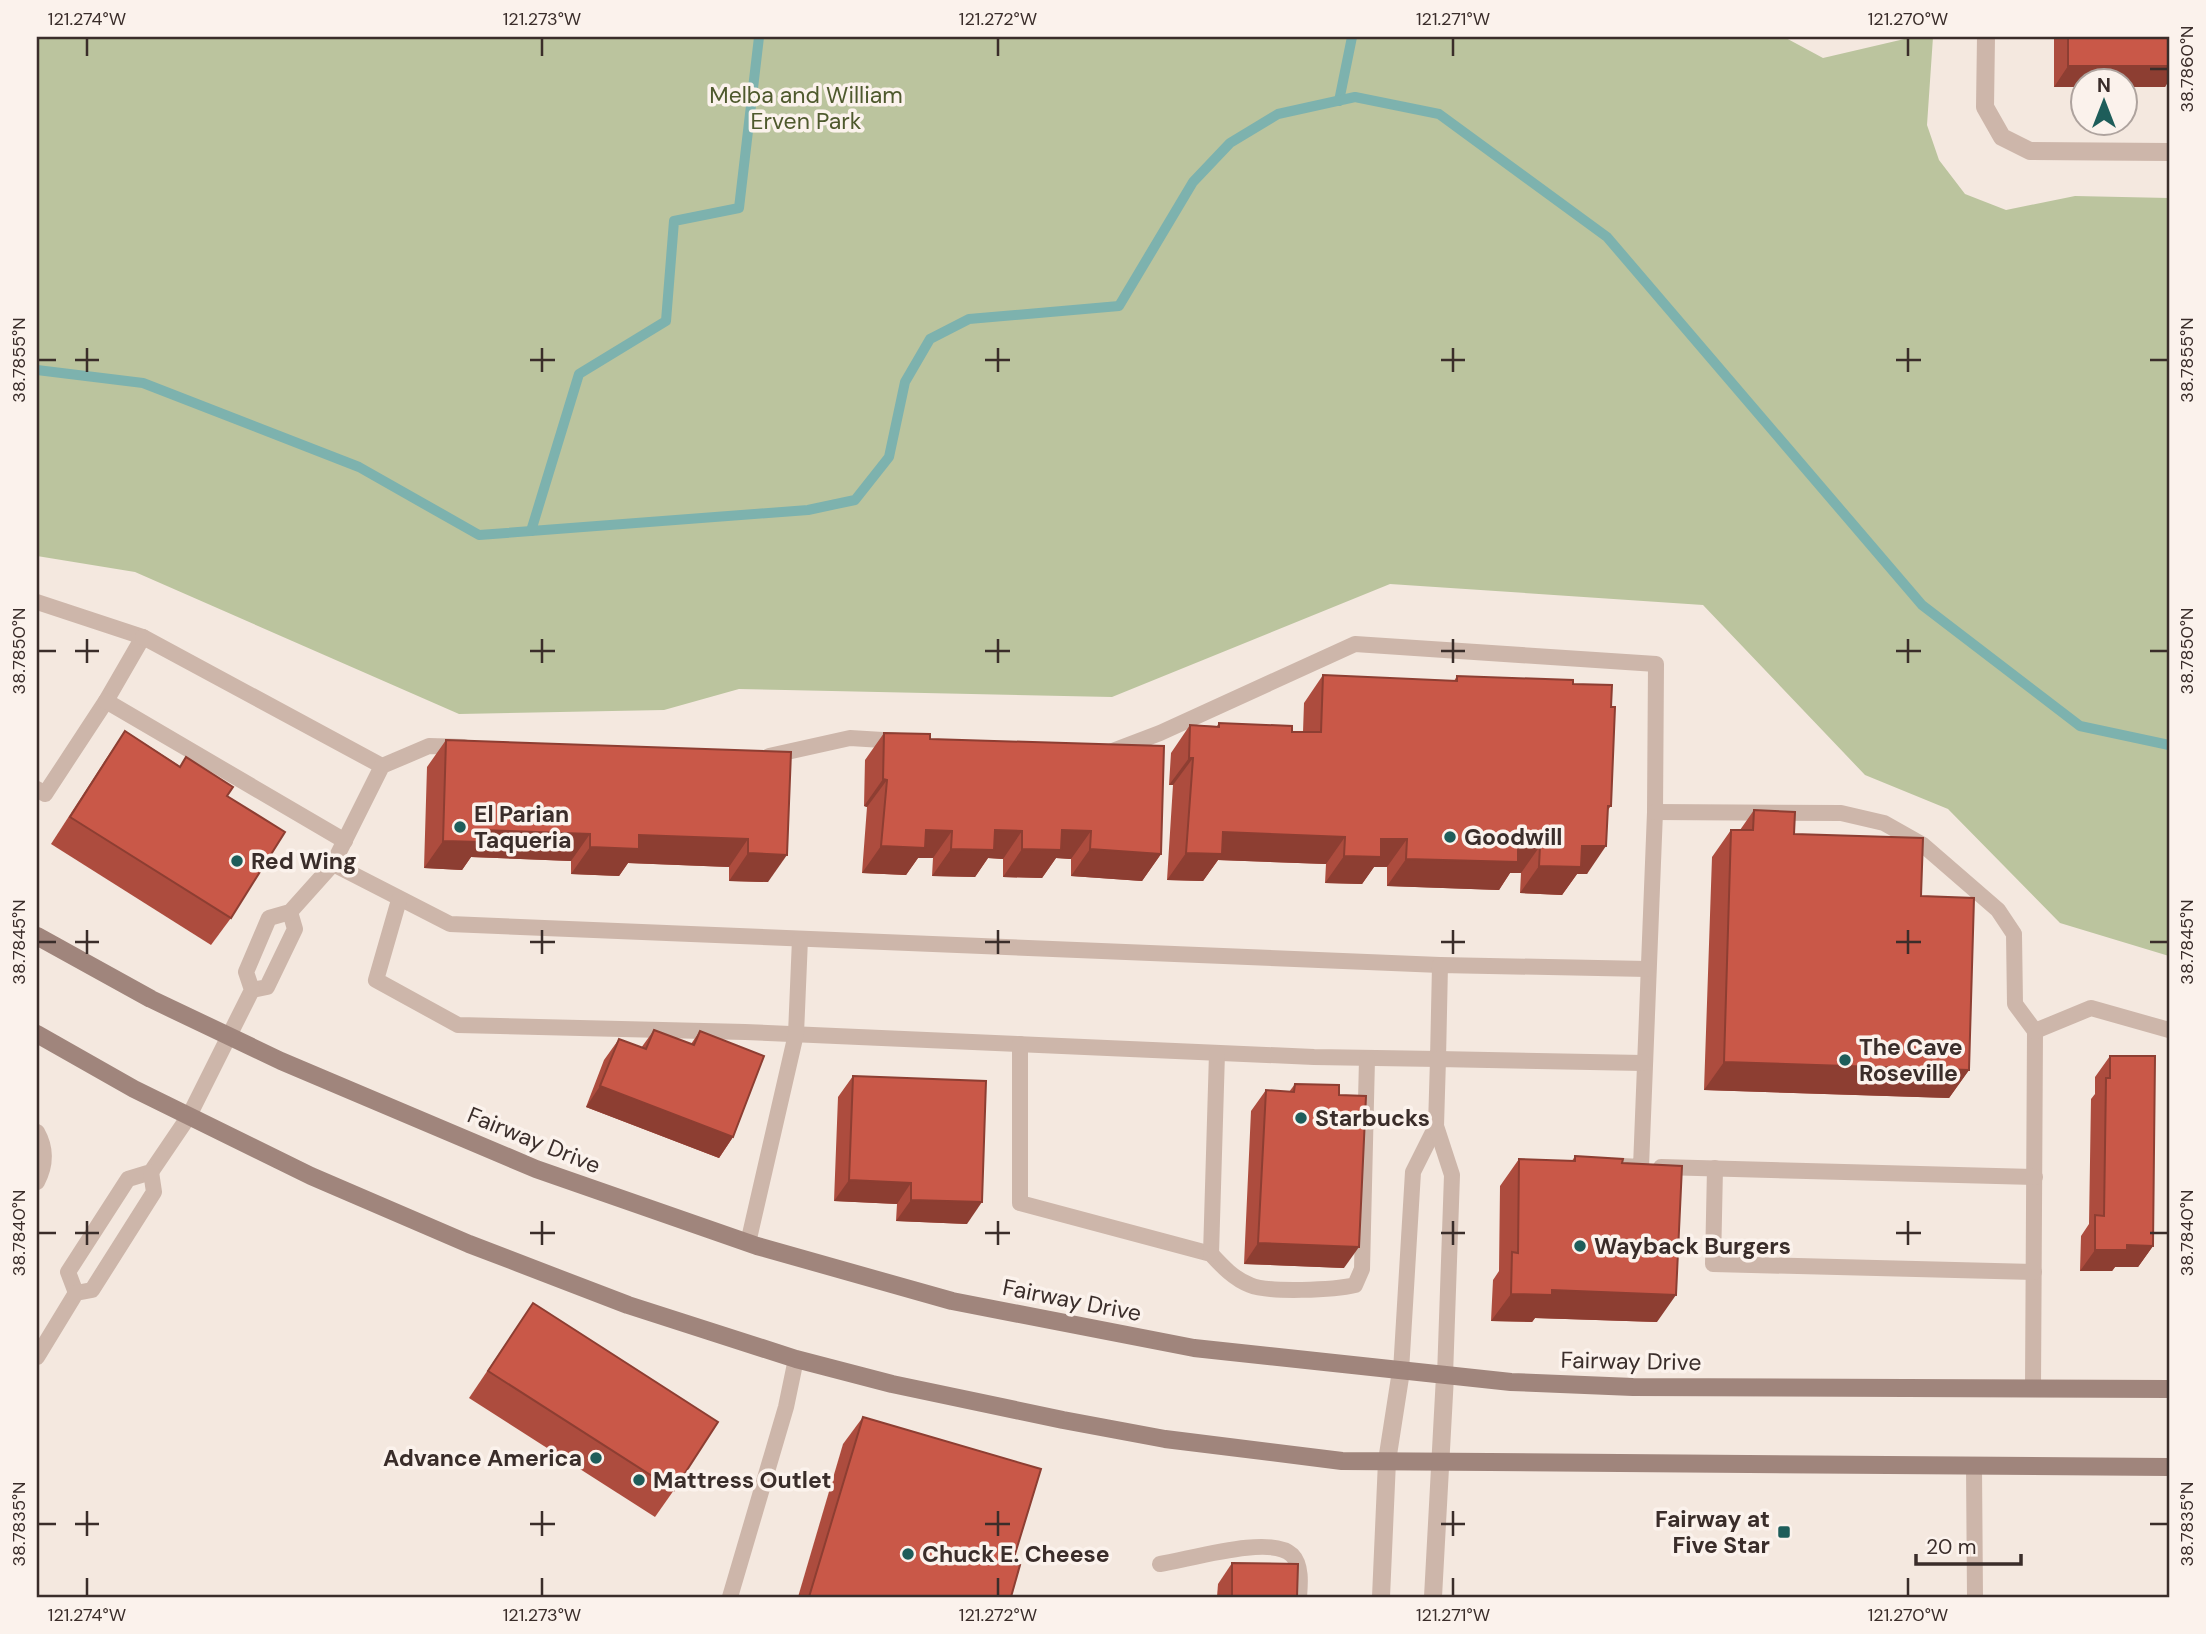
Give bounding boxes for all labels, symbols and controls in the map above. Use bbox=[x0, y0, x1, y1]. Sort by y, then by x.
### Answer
text: 121.274°W bbox=[48, 7, 126, 31]
text: 121.273°W bbox=[503, 7, 581, 31]
text: 121.272°W bbox=[959, 7, 1037, 31]
text: 121.271°W bbox=[1416, 7, 1490, 31]
text: 121.270°W bbox=[1868, 7, 1948, 31]
text: 38.7860°N bbox=[2175, 25, 2199, 113]
north arrow bbox=[2070, 66, 2140, 136]
text: N bbox=[2097, 73, 2111, 98]
park label: Melba and William Erven Park bbox=[709, 80, 903, 136]
text: 38.7855°N bbox=[7, 317, 31, 403]
text: 38.7855°N bbox=[2175, 317, 2199, 403]
text: 38.7850°N bbox=[7, 608, 31, 694]
text: 38.7850°N bbox=[2175, 608, 2199, 694]
place label: El Parian Taqueria bbox=[474, 799, 571, 855]
marker: El Parian Taqueria bbox=[452, 819, 468, 835]
place label: Goodwill bbox=[1464, 822, 1562, 852]
marker: Goodwill bbox=[1442, 829, 1458, 845]
place label: Red Wing bbox=[251, 846, 357, 876]
marker: Red Wing bbox=[229, 853, 245, 869]
text: 38.7845°N bbox=[7, 899, 31, 985]
text: 38.7845°N bbox=[2175, 899, 2199, 985]
place label: The Cave Roseville bbox=[1859, 1032, 1963, 1088]
marker: The Cave Roseville bbox=[1837, 1052, 1853, 1068]
street label: Fairway Drive bbox=[463, 1100, 605, 1180]
place label: Starbucks bbox=[1315, 1103, 1430, 1133]
marker: Starbucks bbox=[1293, 1110, 1309, 1126]
text: 38.7840°N bbox=[7, 1190, 31, 1276]
text: 38.7840°N bbox=[2175, 1190, 2199, 1276]
place label: Wayback Burgers bbox=[1594, 1231, 1791, 1261]
marker: Wayback Burgers bbox=[1572, 1238, 1588, 1254]
street label: Fairway Drive bbox=[1000, 1272, 1144, 1328]
street label: Fairway Drive bbox=[1560, 1345, 1702, 1377]
place label: Advance America bbox=[383, 1443, 582, 1473]
marker: Advance America bbox=[588, 1450, 604, 1466]
place label: Mattress Outlet bbox=[653, 1465, 832, 1495]
marker: Mattress Outlet bbox=[631, 1472, 647, 1488]
text: 38.7835°N bbox=[7, 1481, 31, 1567]
text: 38.7835°N bbox=[2175, 1481, 2199, 1567]
place label: Fairway at Five Star bbox=[1655, 1504, 1770, 1560]
scale bar bbox=[1916, 1522, 2021, 1566]
marker: Fairway at Five Star bbox=[1776, 1524, 1792, 1540]
text: 20 m bbox=[1926, 1533, 1977, 1561]
place label: Chuck E. Cheese bbox=[922, 1539, 1110, 1569]
marker: Chuck E. Cheese bbox=[900, 1546, 916, 1562]
text: 121.274°W bbox=[48, 1603, 126, 1627]
text: 121.273°W bbox=[503, 1603, 581, 1627]
text: 121.272°W bbox=[959, 1603, 1037, 1627]
text: 121.271°W bbox=[1416, 1603, 1490, 1627]
text: 121.270°W bbox=[1868, 1603, 1948, 1627]

